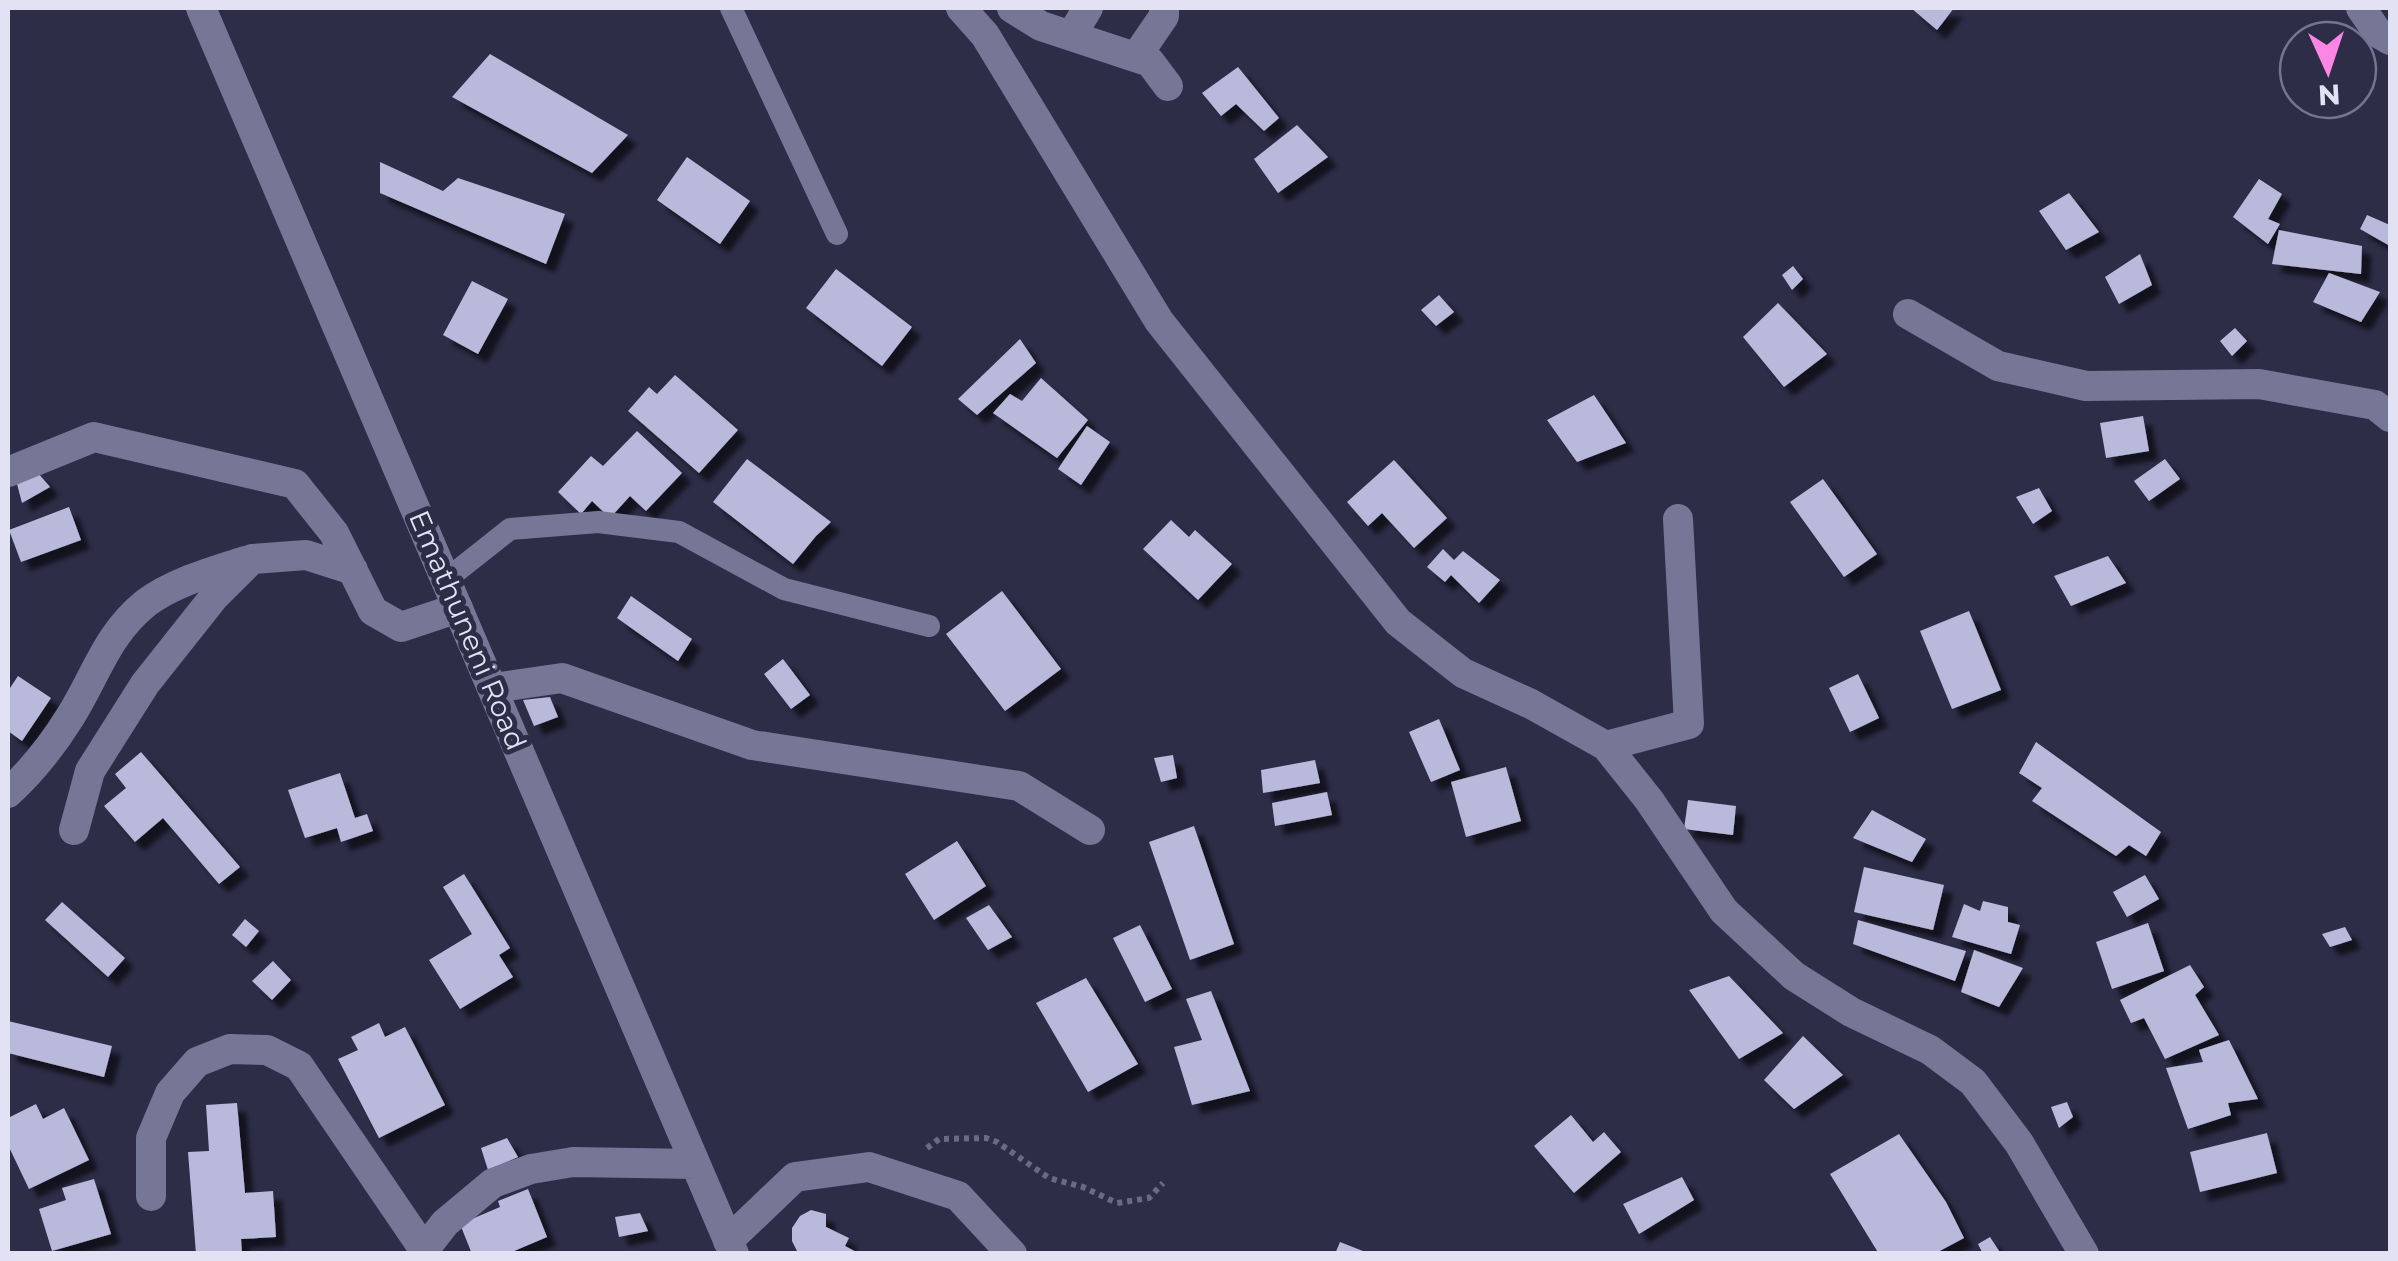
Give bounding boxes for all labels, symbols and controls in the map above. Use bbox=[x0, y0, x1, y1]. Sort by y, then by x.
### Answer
north arrow bbox=[2278, 20, 2378, 120]
text: N bbox=[2317, 77, 2341, 113]
street label: Emathuneni Road bbox=[402, 505, 534, 755]

